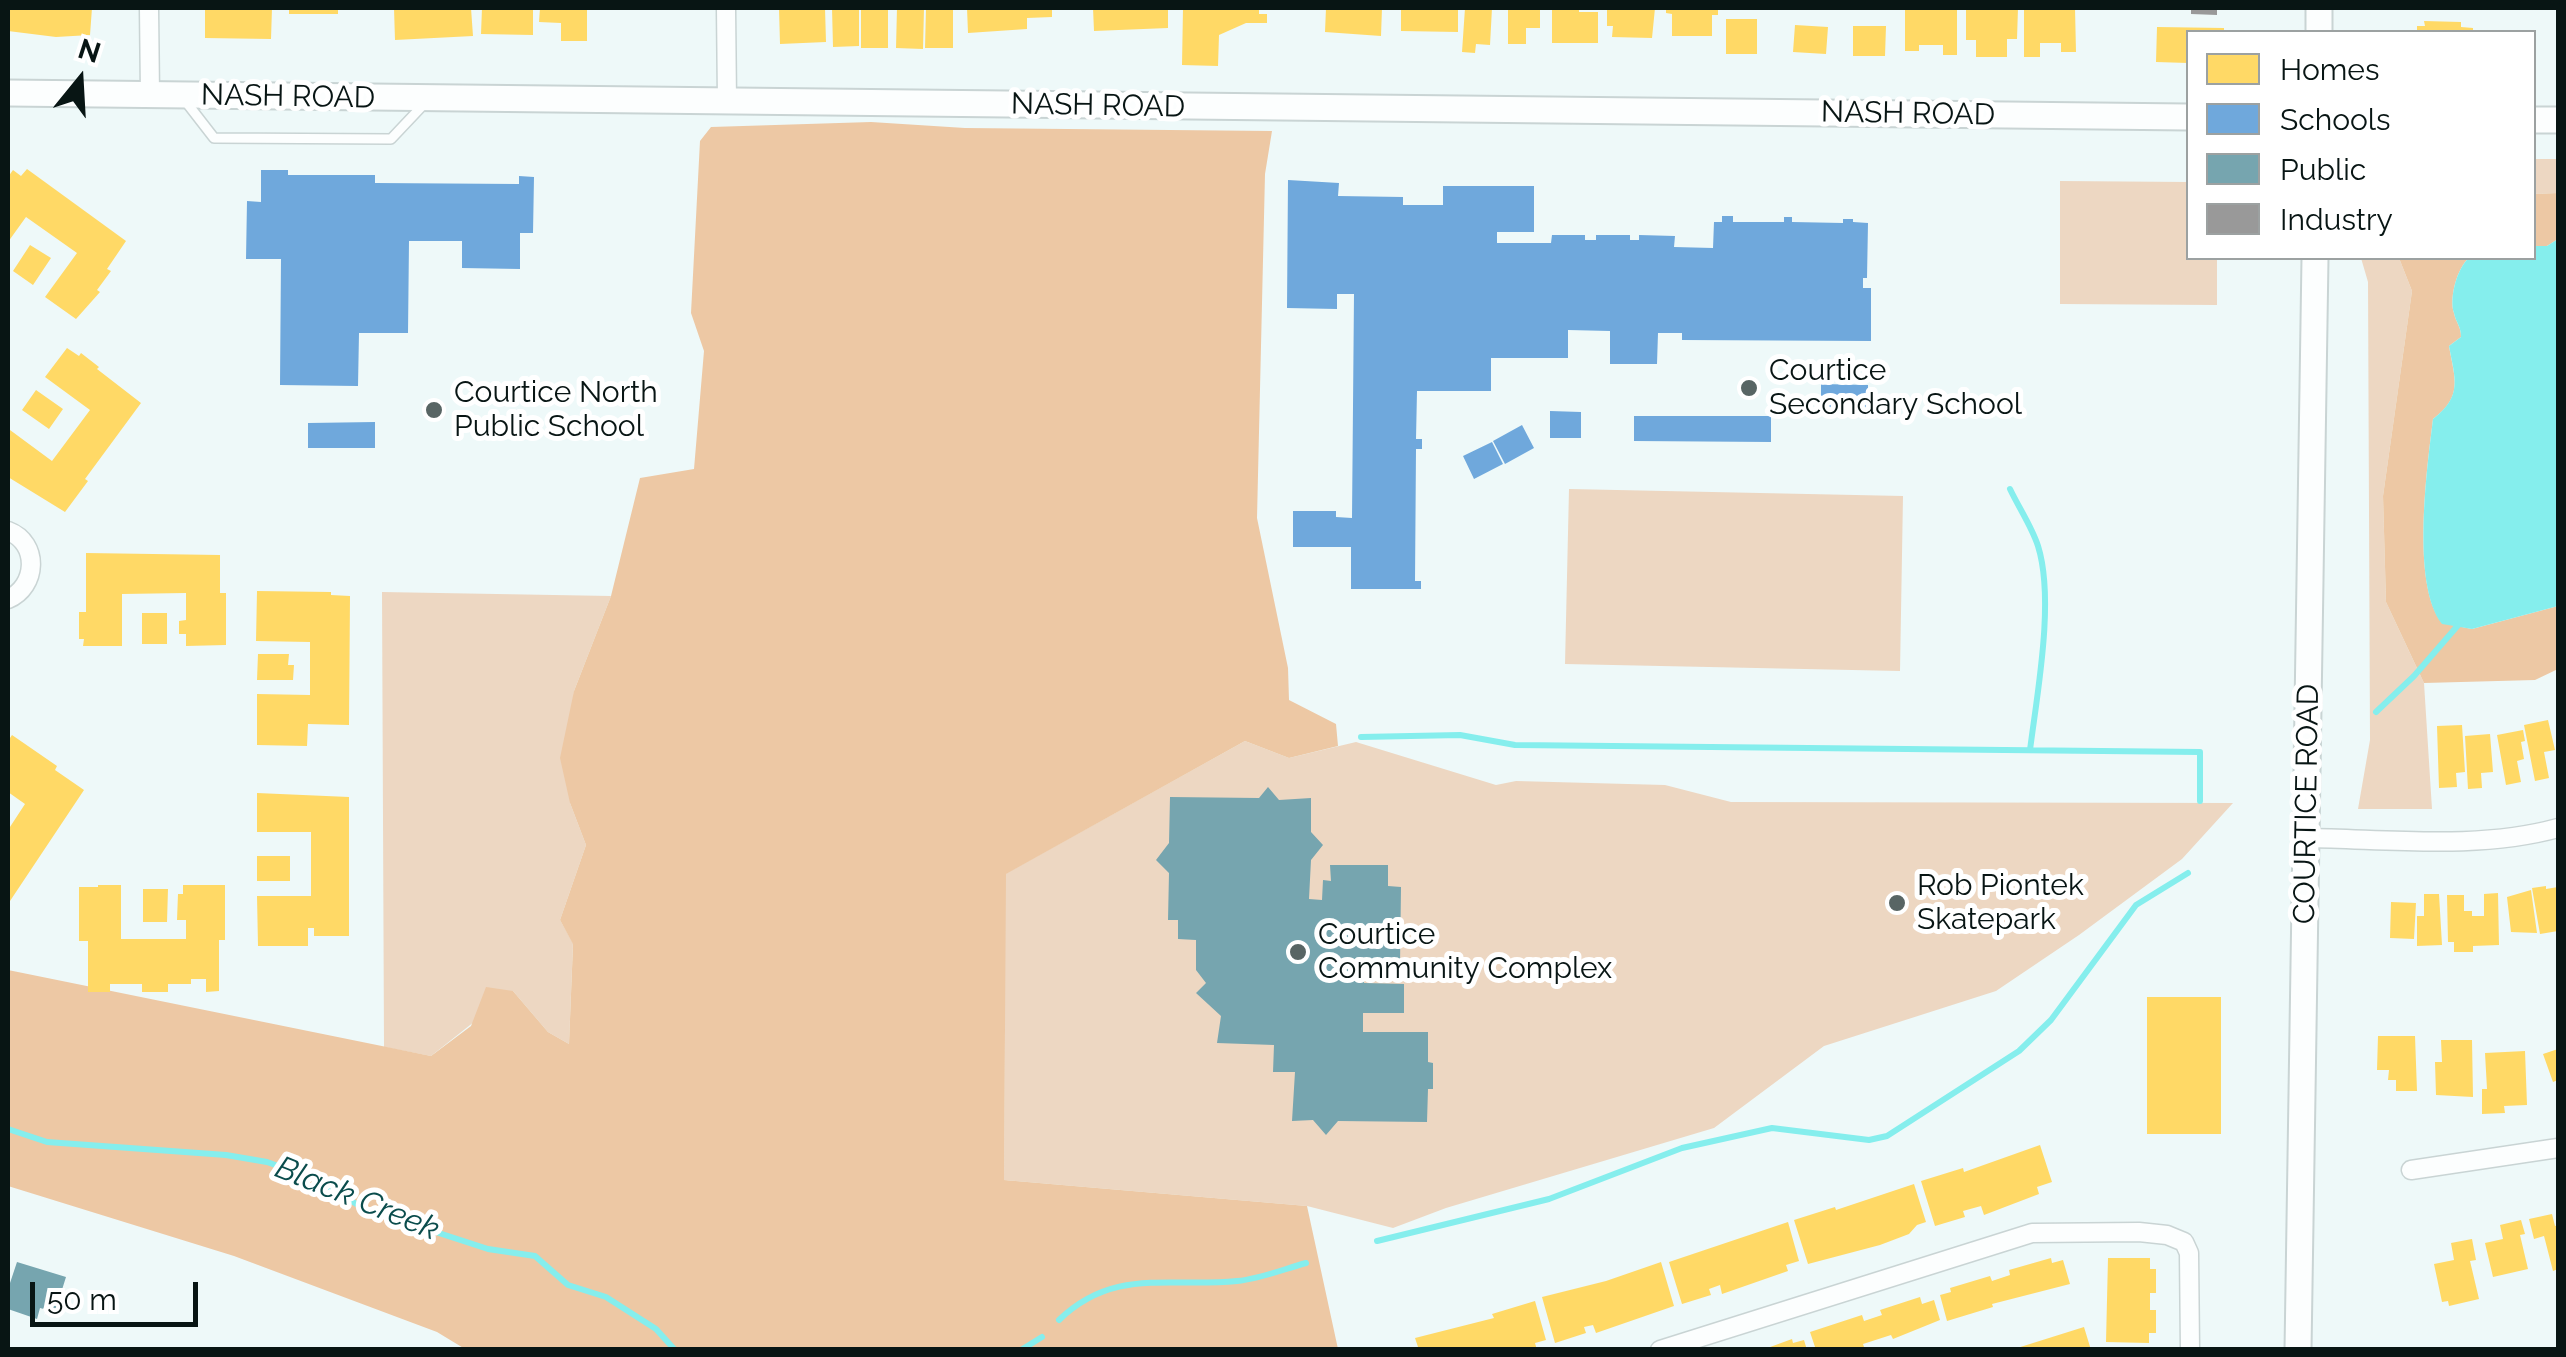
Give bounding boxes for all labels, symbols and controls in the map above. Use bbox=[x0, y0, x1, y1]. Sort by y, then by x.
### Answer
north arrow bbox=[30, 30, 130, 130]
legend bbox=[2186, 30, 2536, 260]
text: N bbox=[74, 32, 105, 70]
text: Homes bbox=[2280, 52, 2379, 87]
street label: NASH ROAD bbox=[201, 77, 375, 117]
street label: NASH ROAD bbox=[1011, 86, 1185, 126]
street label: NASH ROAD bbox=[1821, 94, 1995, 134]
text: Schools bbox=[2280, 102, 2391, 137]
text: Public bbox=[2280, 152, 2366, 187]
text: Industry bbox=[2280, 202, 2393, 237]
place label: Courtice Secondary School bbox=[1769, 353, 2022, 424]
place label: Courtice North Public School bbox=[454, 375, 658, 446]
marker: Courtice Secondary School bbox=[1738, 377, 1760, 399]
marker: Courtice North Public School bbox=[423, 399, 445, 421]
street label: COURTICE ROAD bbox=[2287, 684, 2327, 924]
place label: Rob Piontek Skatepark bbox=[1917, 868, 2084, 938]
marker: Rob Piontek Skatepark bbox=[1886, 892, 1908, 914]
place label: Courtice Community Complex bbox=[1318, 917, 1612, 988]
marker: Courtice Community Complex bbox=[1287, 941, 1309, 963]
water label: Black Creek bbox=[270, 1149, 444, 1249]
scale bar bbox=[35, 1262, 202, 1324]
text: 50 m bbox=[47, 1282, 117, 1317]

